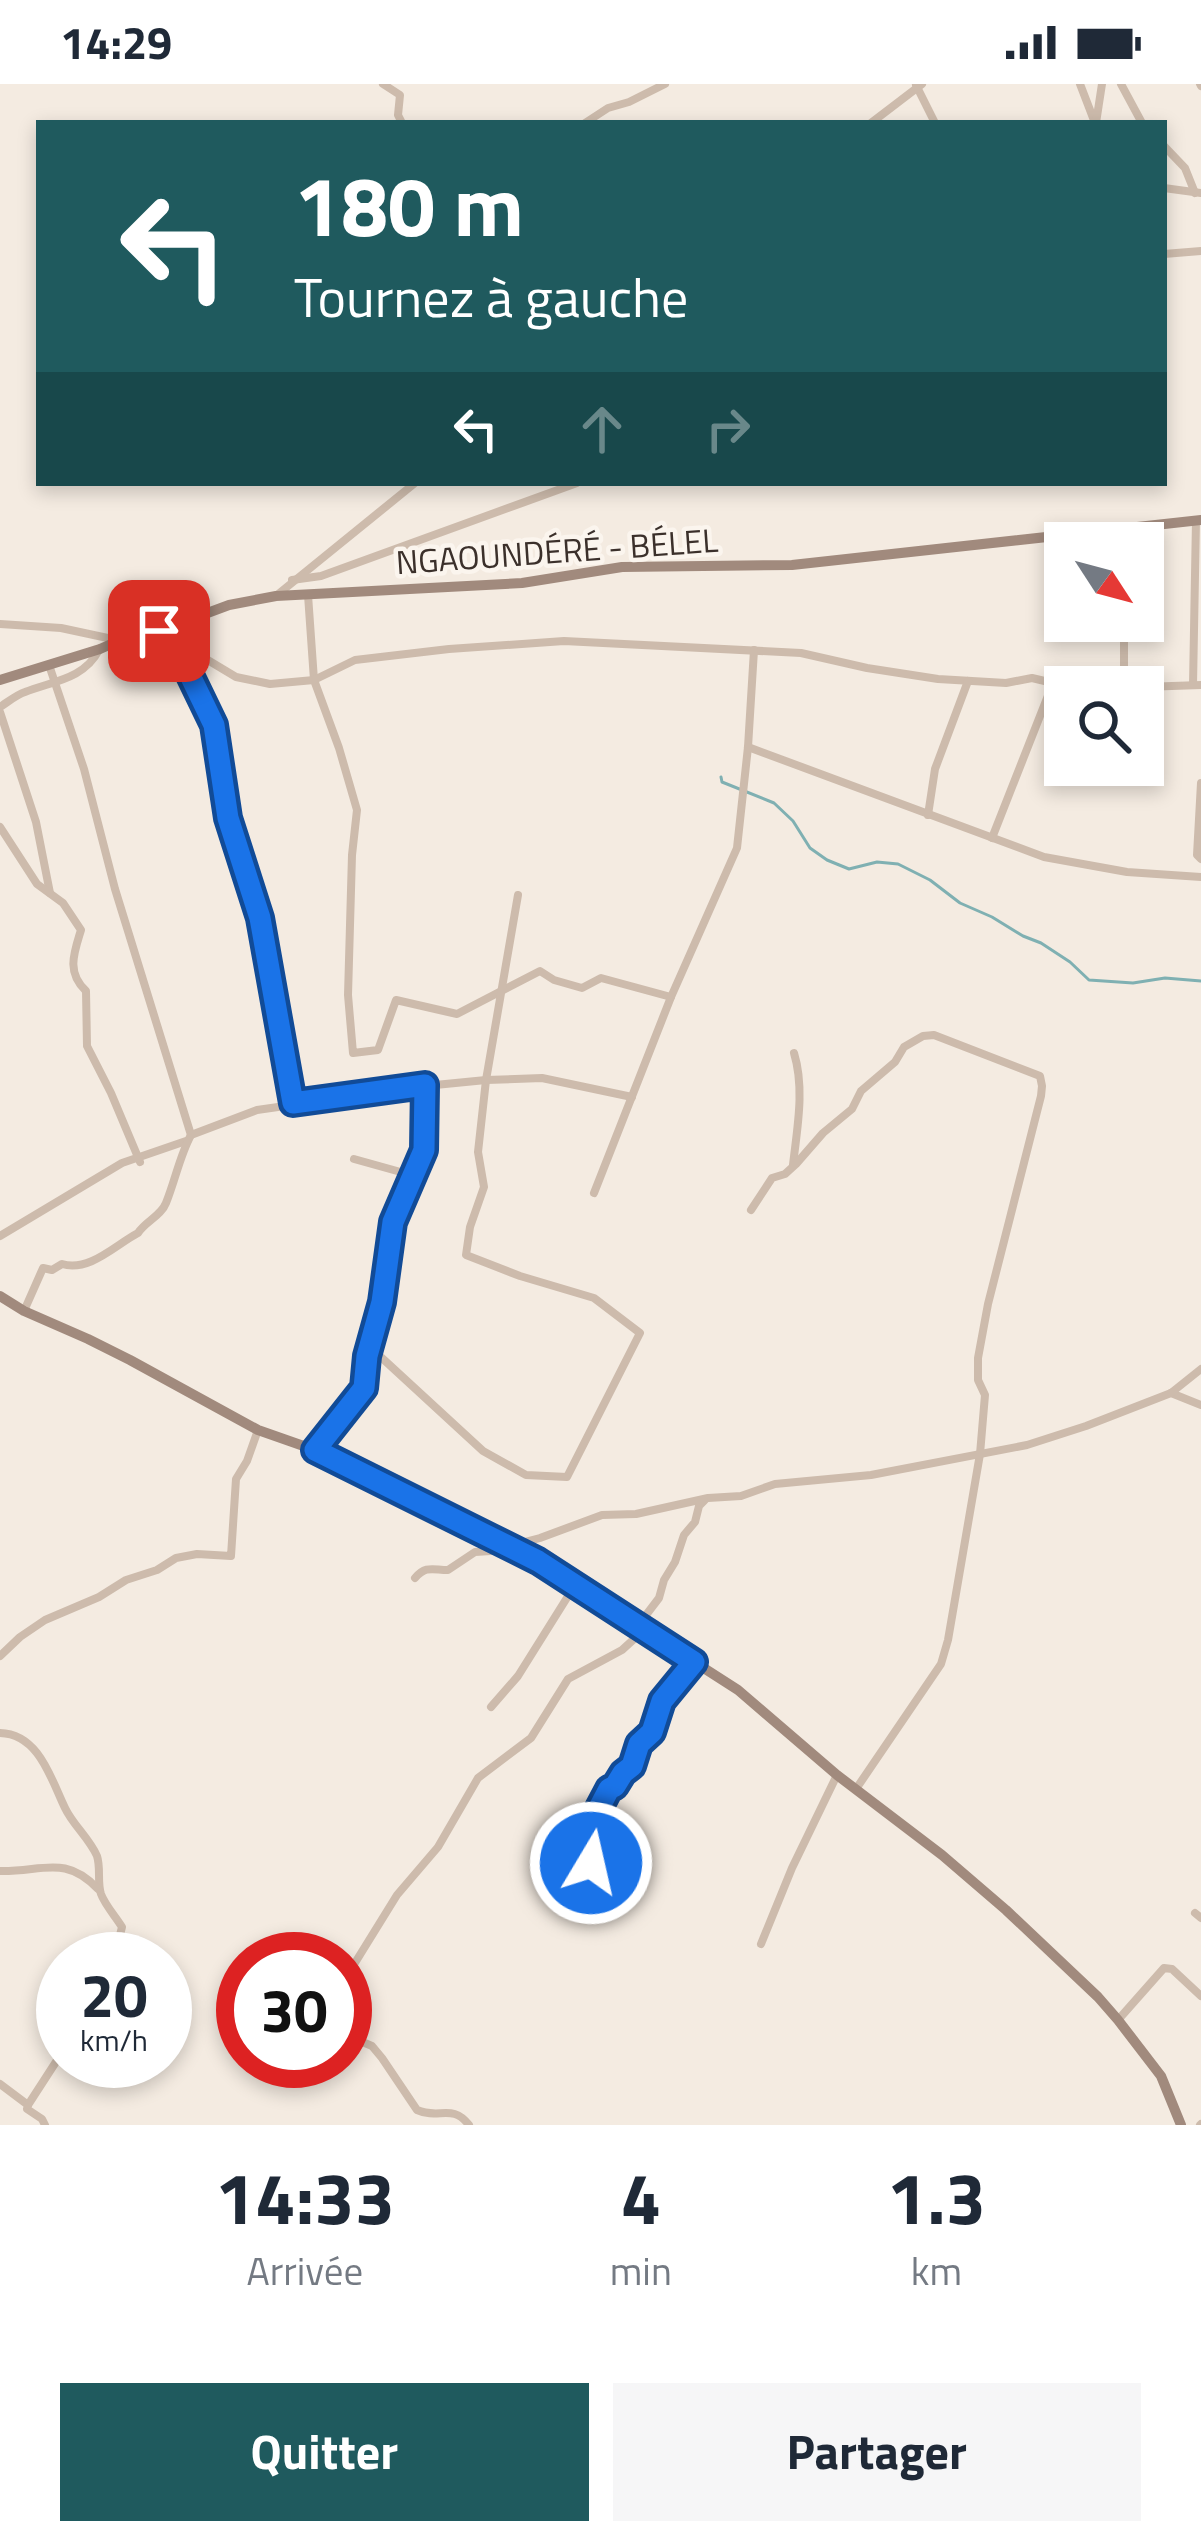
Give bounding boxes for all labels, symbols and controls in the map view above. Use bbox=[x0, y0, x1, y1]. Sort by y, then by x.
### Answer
text: 14:29 bbox=[60, 8, 172, 76]
text: 180 m bbox=[294, 141, 524, 269]
icon: left bbox=[96, 168, 252, 324]
text: Tournez à gauche bbox=[294, 256, 688, 338]
icon: left bbox=[443, 396, 509, 462]
icon: ahead bbox=[569, 396, 635, 462]
icon: right bbox=[695, 396, 761, 462]
street label: NGAOUNDÉRÉ - BÉLEL bbox=[394, 515, 720, 587]
north arrow bbox=[1044, 522, 1164, 642]
map controls bbox=[1044, 522, 1164, 786]
pin bbox=[108, 580, 210, 682]
icon: arrive bbox=[126, 598, 192, 664]
button: search bbox=[1044, 666, 1164, 786]
position arrow bbox=[528, 1800, 654, 1926]
speed limit sign: 30 bbox=[216, 1932, 372, 2088]
text: 20 bbox=[80, 1949, 148, 2040]
text: km/h bbox=[80, 2017, 148, 2063]
text: 14:33 bbox=[215, 2142, 395, 2252]
text: 4 bbox=[621, 2142, 661, 2252]
text: 1.3 bbox=[887, 2142, 986, 2252]
text: Arrivée bbox=[247, 2241, 363, 2300]
text: min bbox=[610, 2241, 672, 2300]
text: km bbox=[911, 2241, 962, 2300]
button: Quitter bbox=[60, 2383, 589, 2521]
button: Partager bbox=[613, 2383, 1141, 2521]

